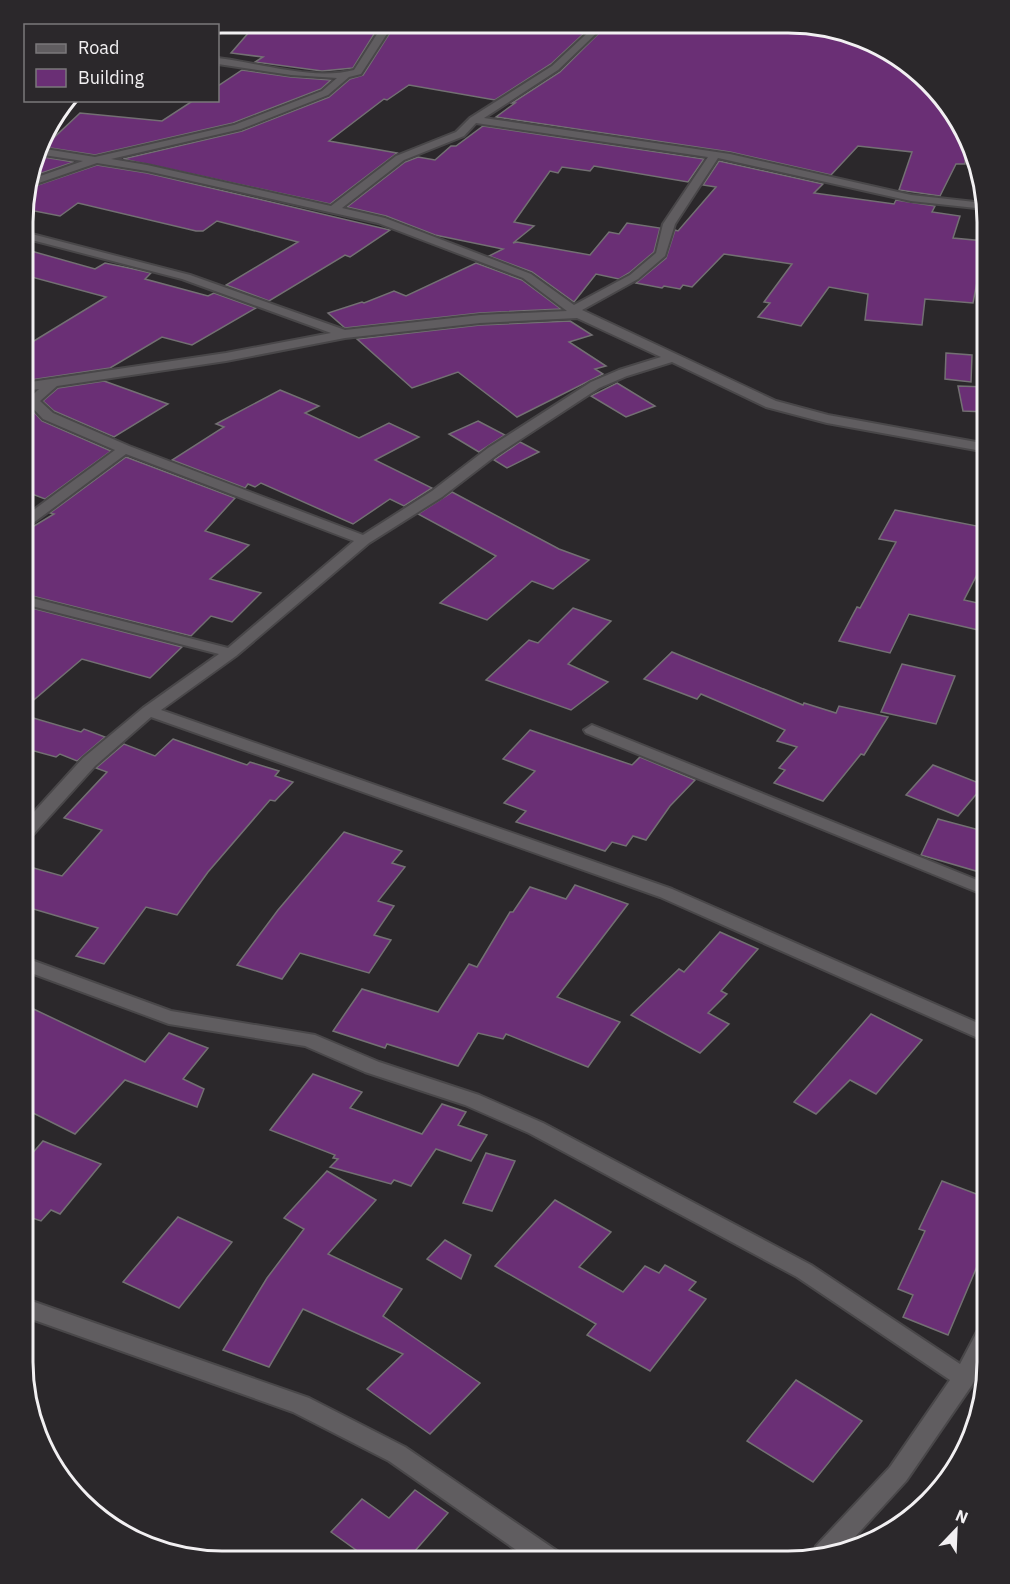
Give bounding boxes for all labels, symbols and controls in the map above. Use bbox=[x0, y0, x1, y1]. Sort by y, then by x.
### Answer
legend bbox=[24, 24, 219, 102]
text: Road bbox=[78, 36, 119, 59]
text: Building bbox=[78, 66, 145, 89]
north arrow bbox=[926, 1500, 986, 1560]
text: N bbox=[953, 1505, 971, 1528]

